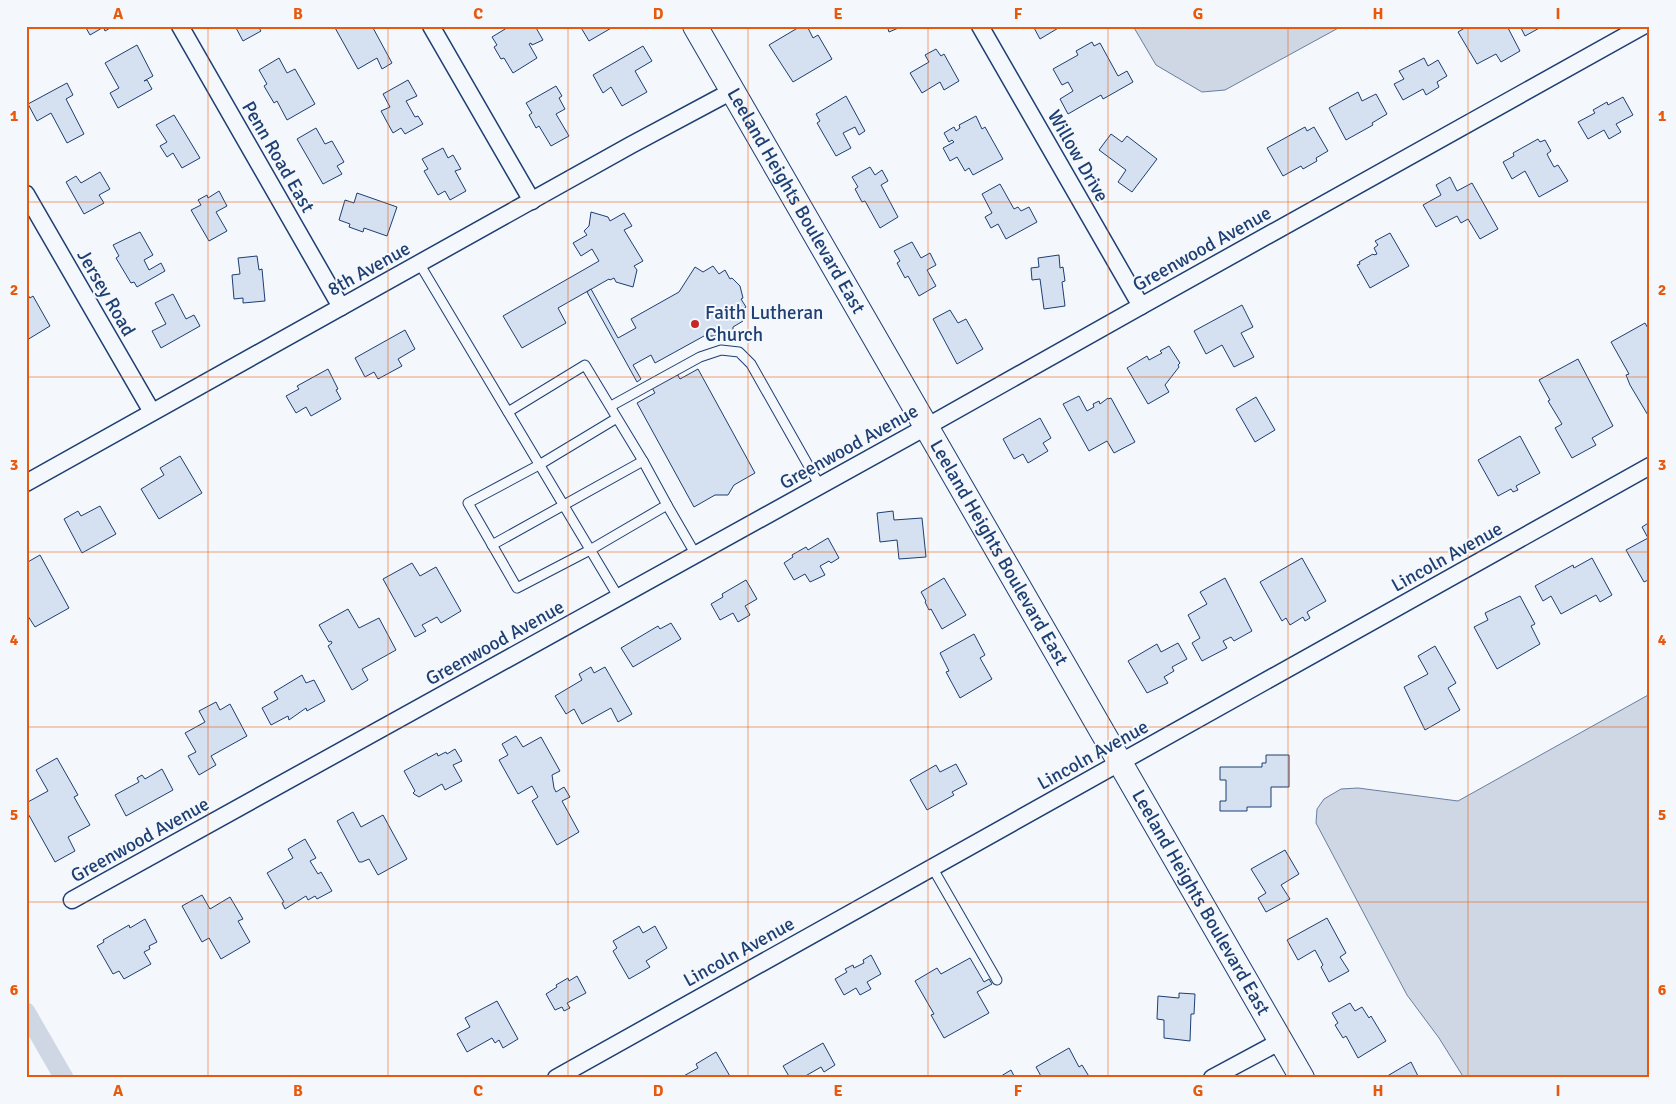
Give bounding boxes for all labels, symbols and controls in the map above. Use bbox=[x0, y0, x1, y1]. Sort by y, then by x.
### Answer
text: A bbox=[113, 4, 124, 24]
text: B bbox=[293, 4, 303, 24]
text: C bbox=[473, 4, 483, 24]
text: D bbox=[653, 4, 664, 24]
text: E bbox=[833, 4, 843, 24]
text: F bbox=[1014, 4, 1023, 24]
text: G bbox=[1193, 4, 1203, 24]
text: H bbox=[1373, 4, 1383, 24]
text: I bbox=[1555, 4, 1561, 24]
street label: Leeland Heights Boulevard East bbox=[721, 84, 871, 318]
street label: Penn Road East bbox=[236, 97, 320, 217]
text: 1 bbox=[10, 106, 19, 126]
street label: Willow Drive bbox=[1042, 106, 1114, 206]
text: 1 bbox=[1658, 106, 1667, 126]
street label: Greenwood Avenue bbox=[1128, 201, 1276, 297]
street label: 8th Avenue bbox=[323, 236, 415, 302]
street label: Jersey Road bbox=[72, 245, 140, 341]
text: 2 bbox=[10, 280, 18, 300]
text: 2 bbox=[1658, 280, 1666, 300]
place label: Faith Lutheran Church bbox=[705, 301, 823, 347]
marker: Faith Lutheran Church bbox=[689, 318, 701, 330]
street label: Greenwood Avenue bbox=[775, 399, 923, 495]
street label: Leeland Heights Boulevard East bbox=[924, 436, 1074, 670]
text: 3 bbox=[10, 455, 18, 475]
text: 3 bbox=[1658, 455, 1666, 475]
street label: Lincoln Avenue bbox=[1387, 517, 1507, 597]
street label: Greenwood Avenue bbox=[421, 595, 569, 691]
text: 4 bbox=[10, 630, 19, 650]
text: 4 bbox=[1658, 630, 1667, 650]
street label: Lincoln Avenue bbox=[1033, 715, 1153, 795]
street label: Leeland Heights Boulevard East bbox=[1126, 785, 1275, 1020]
street label: Greenwood Avenue bbox=[66, 792, 214, 888]
text: 5 bbox=[10, 805, 18, 825]
text: 5 bbox=[1658, 805, 1666, 825]
street label: Lincoln Avenue bbox=[679, 912, 799, 992]
text: 6 bbox=[10, 980, 19, 1000]
text: 6 bbox=[1658, 980, 1667, 1000]
text: A bbox=[113, 1081, 124, 1101]
text: B bbox=[293, 1081, 303, 1101]
text: C bbox=[473, 1081, 483, 1101]
text: D bbox=[653, 1081, 664, 1101]
text: E bbox=[833, 1081, 843, 1101]
text: F bbox=[1014, 1081, 1023, 1101]
text: G bbox=[1193, 1081, 1203, 1101]
text: H bbox=[1373, 1081, 1383, 1101]
text: I bbox=[1555, 1081, 1561, 1101]

